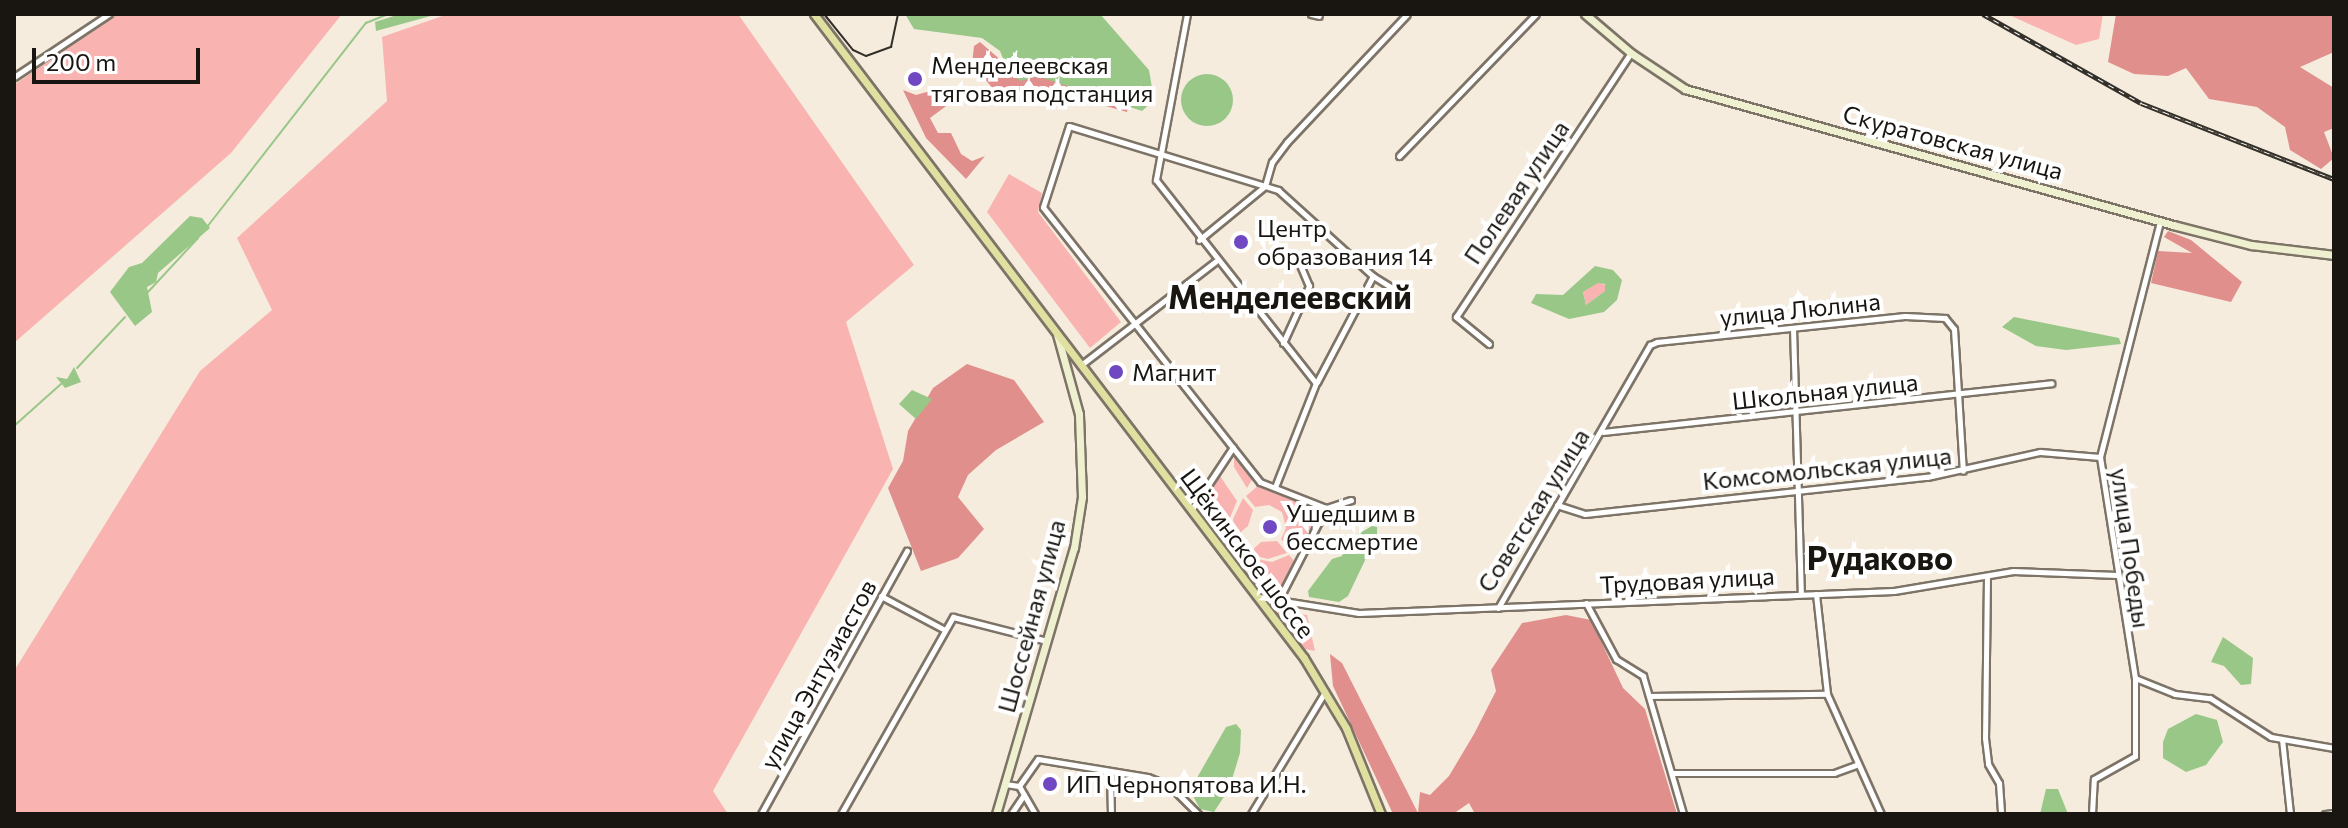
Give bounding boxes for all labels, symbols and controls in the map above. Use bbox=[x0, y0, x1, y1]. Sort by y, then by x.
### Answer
scale bar bbox=[36, 32, 204, 82]
text: 200 m bbox=[46, 47, 116, 76]
place label: Менделеевская тяговая подстанция bbox=[931, 51, 1153, 107]
marker: Менделеевская тяговая подстанция bbox=[906, 70, 924, 88]
street label: Скуратовская улица bbox=[1840, 99, 2066, 185]
street label: Полевая улица bbox=[1457, 115, 1575, 269]
place label: Центр образования 14 bbox=[1257, 214, 1433, 270]
marker: Центр образования 14 bbox=[1232, 233, 1250, 251]
district label: Менделеевский bbox=[1168, 277, 1412, 315]
street label: улица Люлина bbox=[1718, 286, 1882, 332]
place label: Магнит bbox=[1132, 358, 1216, 386]
marker: Магнит bbox=[1107, 363, 1125, 381]
street label: Школьная улица bbox=[1731, 367, 1919, 415]
street label: Советская улица bbox=[1471, 423, 1595, 597]
street label: Комсомольская улица bbox=[1701, 441, 1953, 495]
street label: Щёкинское шоссе bbox=[1175, 462, 1321, 644]
street label: улица Победы bbox=[2106, 466, 2156, 630]
place label: Ушедшим в бессмертие bbox=[1286, 499, 1418, 555]
street label: Шоссейная улица bbox=[991, 516, 1071, 716]
marker: Ушедшим в бессмертие bbox=[1261, 518, 1279, 536]
district label: Рудаково bbox=[1807, 538, 1953, 576]
street label: Трудовая улица bbox=[1599, 561, 1775, 599]
street label: улица Энтузиастов bbox=[754, 574, 882, 774]
place label: ИП Чернопятова И.Н. bbox=[1066, 770, 1306, 798]
marker: ИП Чернопятова И.Н. bbox=[1041, 775, 1059, 793]

